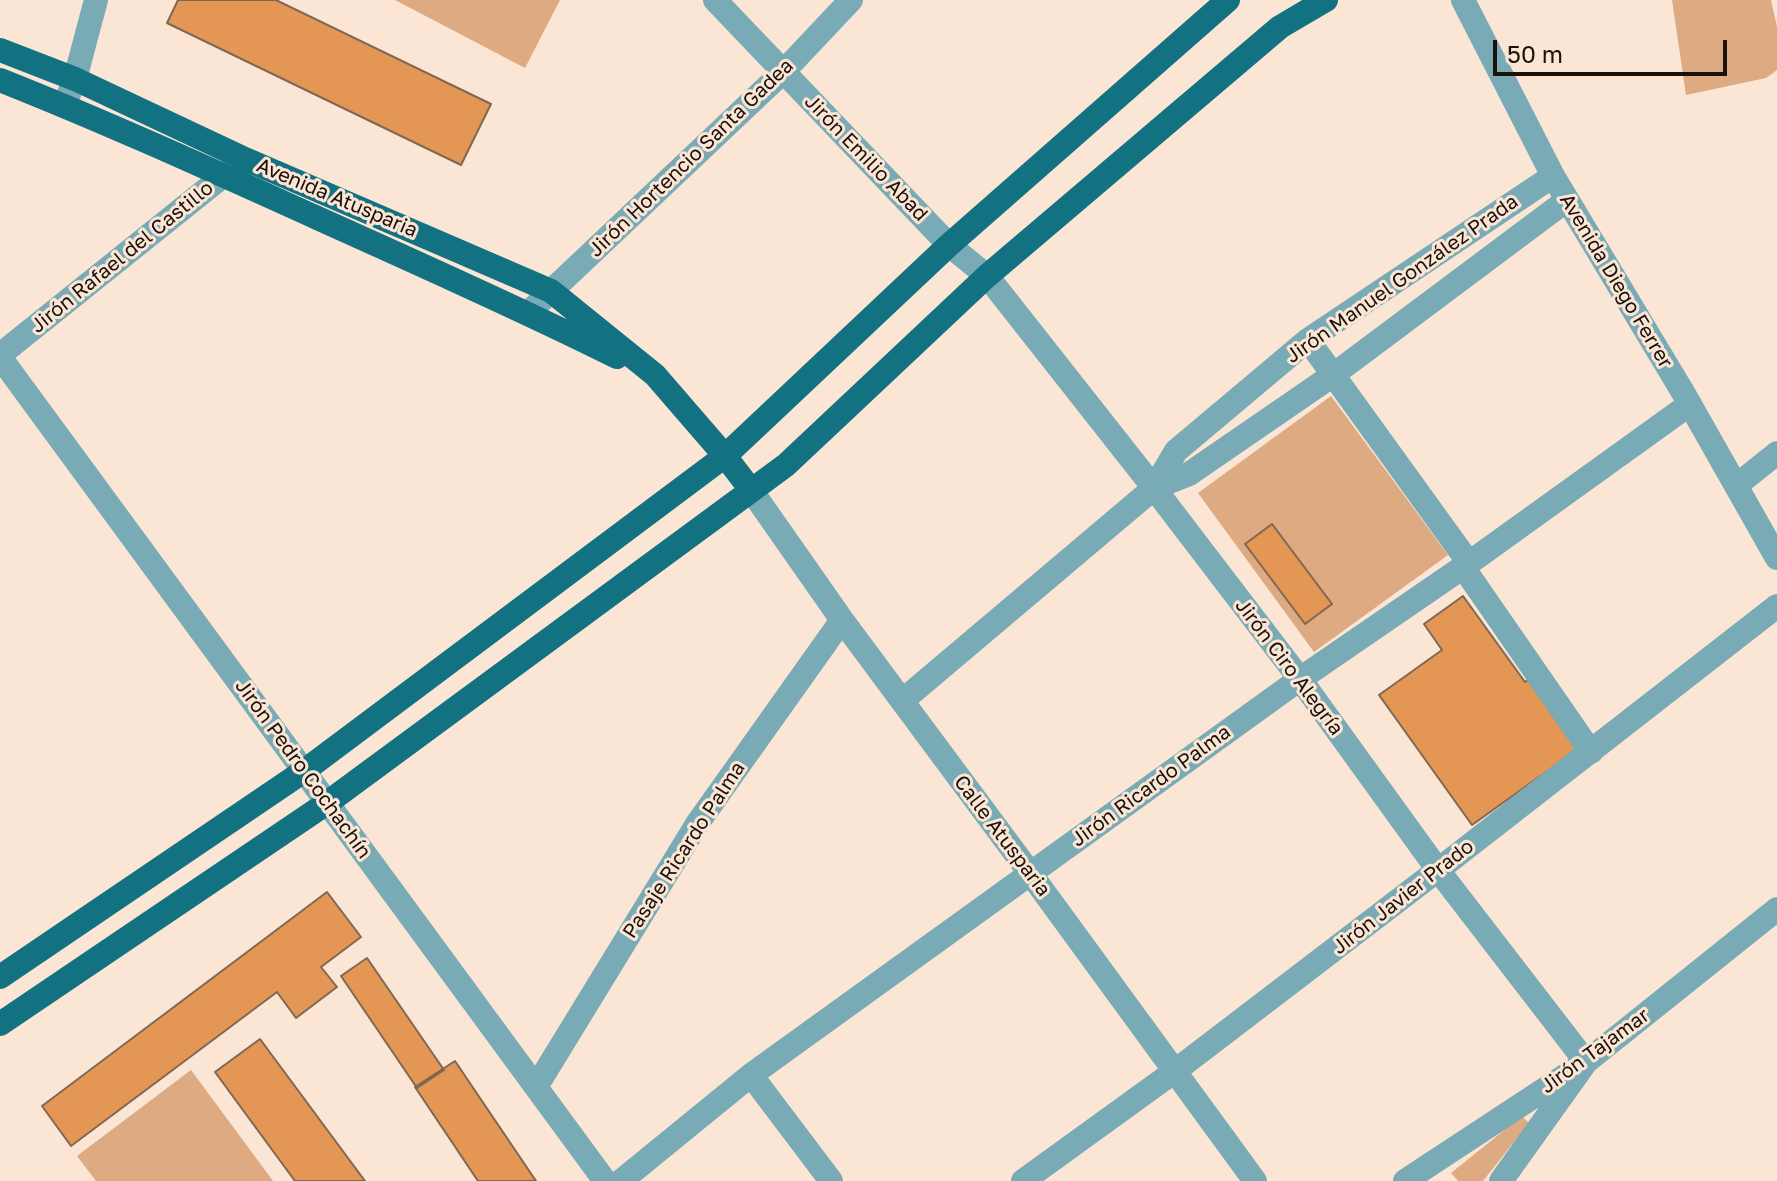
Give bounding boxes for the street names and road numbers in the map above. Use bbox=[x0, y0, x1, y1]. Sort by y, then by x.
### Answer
street label: Jirón Hortencio Santa Gadea bbox=[584, 54, 798, 262]
street label: Jirón Emilio Abad bbox=[799, 90, 933, 226]
street label: Avenida Atusparia bbox=[253, 153, 421, 243]
street label: Jirón Rafael del Castillo bbox=[26, 176, 218, 338]
street label: Avenida Diego Ferrer bbox=[1554, 189, 1678, 373]
street label: Jirón Manuel González Prada bbox=[1281, 190, 1523, 368]
street label: Jirón Ciro Alegría bbox=[1230, 594, 1348, 740]
street label: Jirón Pedro Cochachín bbox=[230, 675, 376, 863]
street label: Jirón Ricardo Palma bbox=[1067, 720, 1235, 852]
street label: Pasaje Ricardo Palma bbox=[618, 757, 750, 943]
street label: Calle Atusparia bbox=[949, 771, 1055, 901]
street label: Jirón Javier Prado bbox=[1328, 834, 1478, 960]
street label: Jirón Tajamar bbox=[1536, 1003, 1654, 1099]

